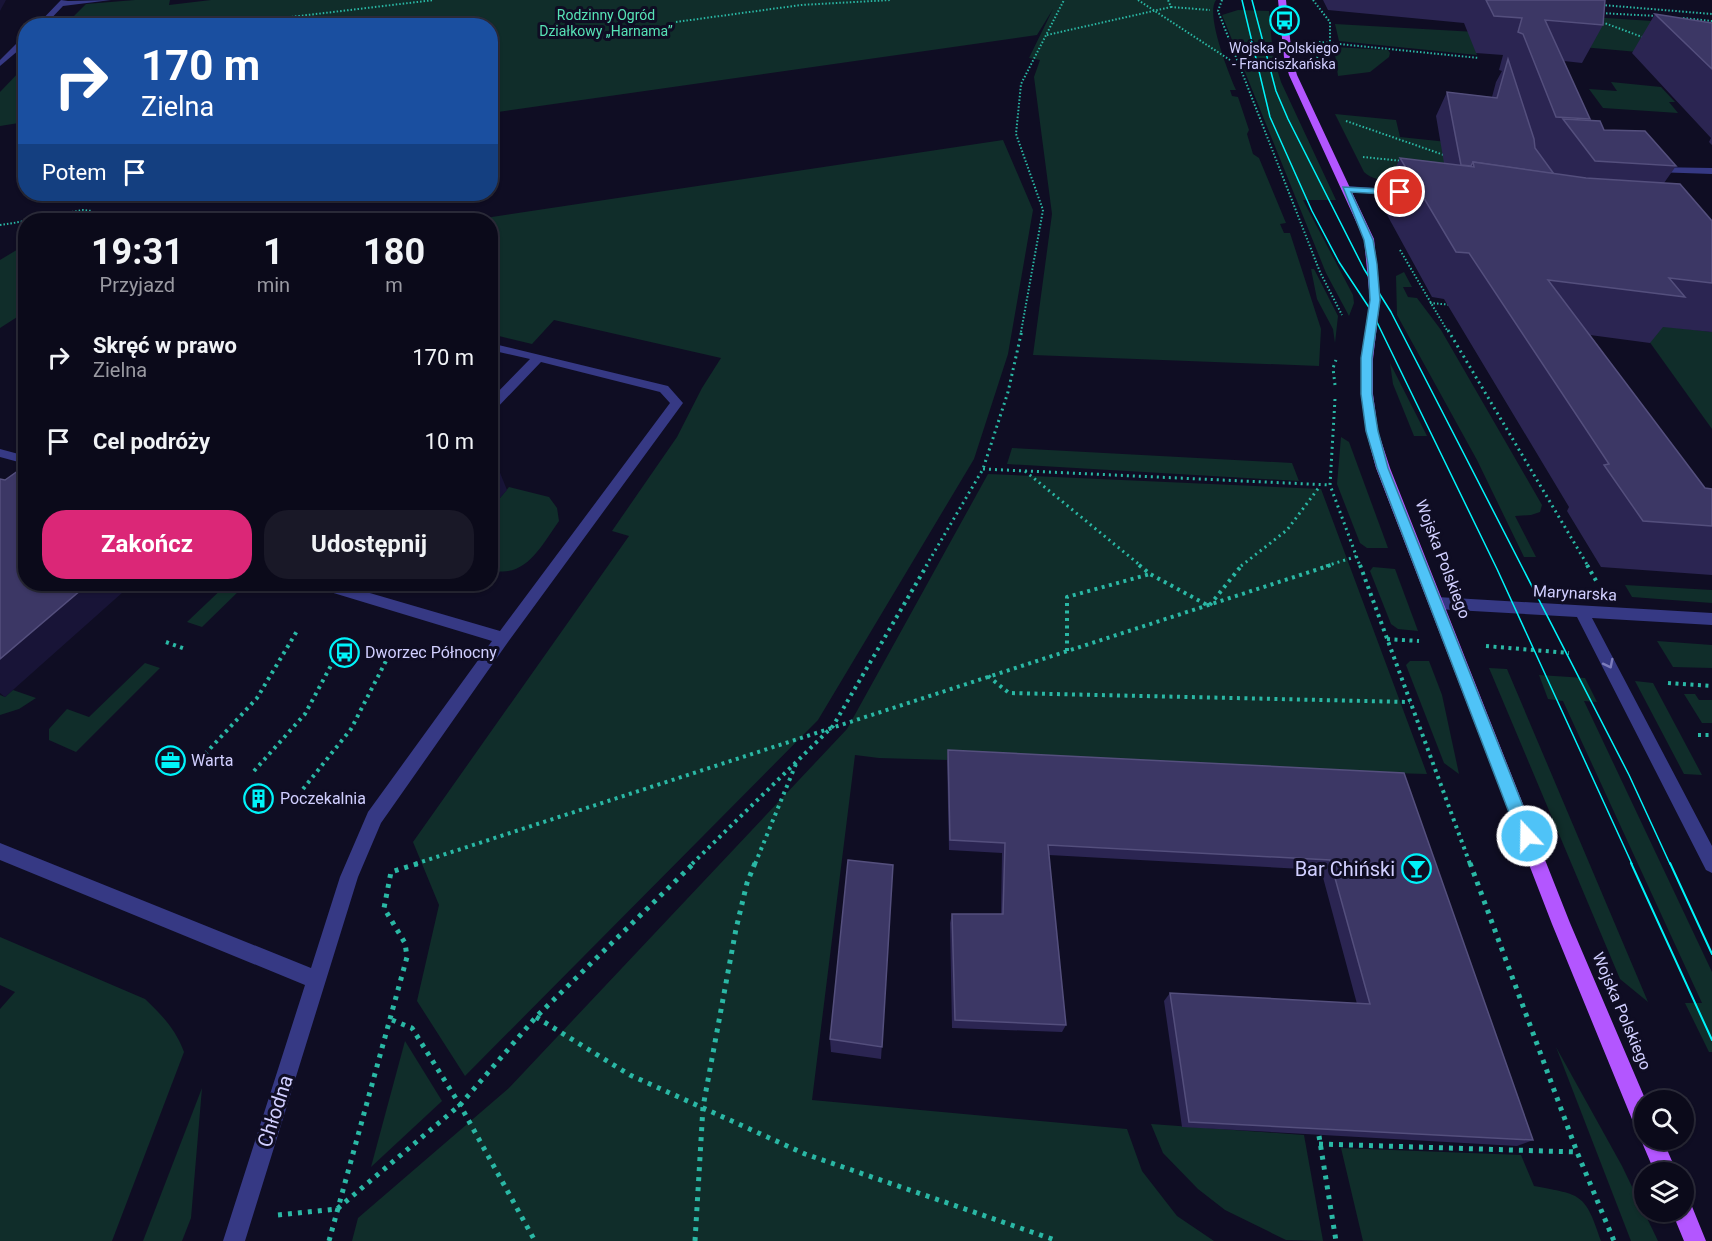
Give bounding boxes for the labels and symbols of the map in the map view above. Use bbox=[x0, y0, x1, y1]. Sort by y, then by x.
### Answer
bus stop icon: Wojska Polskiego - Franciszkańska bbox=[1268, 5, 1300, 37]
park label: Rodzinny Ogród Działkowy „Harnama” bbox=[539, 7, 673, 39]
place label: Wojska Polskiego - Franciszkańska bbox=[1229, 40, 1339, 72]
pin bbox=[1374, 166, 1425, 217]
street label: Wojska Polskiego bbox=[1412, 497, 1474, 621]
street label: Marynarska bbox=[1533, 581, 1617, 605]
bus stop icon: Dworzec Północny bbox=[328, 636, 360, 668]
place label: Dworzec Północny bbox=[365, 643, 497, 662]
one-way arrow bbox=[1602, 657, 1613, 668]
office icon: Warta bbox=[154, 744, 186, 776]
place label: Warta bbox=[191, 751, 233, 770]
building icon: Poczekalnia bbox=[243, 782, 275, 814]
place label: Poczekalnia bbox=[280, 789, 366, 808]
position arrow bbox=[1495, 804, 1559, 868]
bar icon: Bar Chiński bbox=[1400, 853, 1432, 885]
place label: Bar Chiński bbox=[1295, 857, 1395, 881]
street label: Wojska Polskiego bbox=[1589, 949, 1655, 1073]
street label: Chłodna bbox=[252, 1072, 298, 1150]

